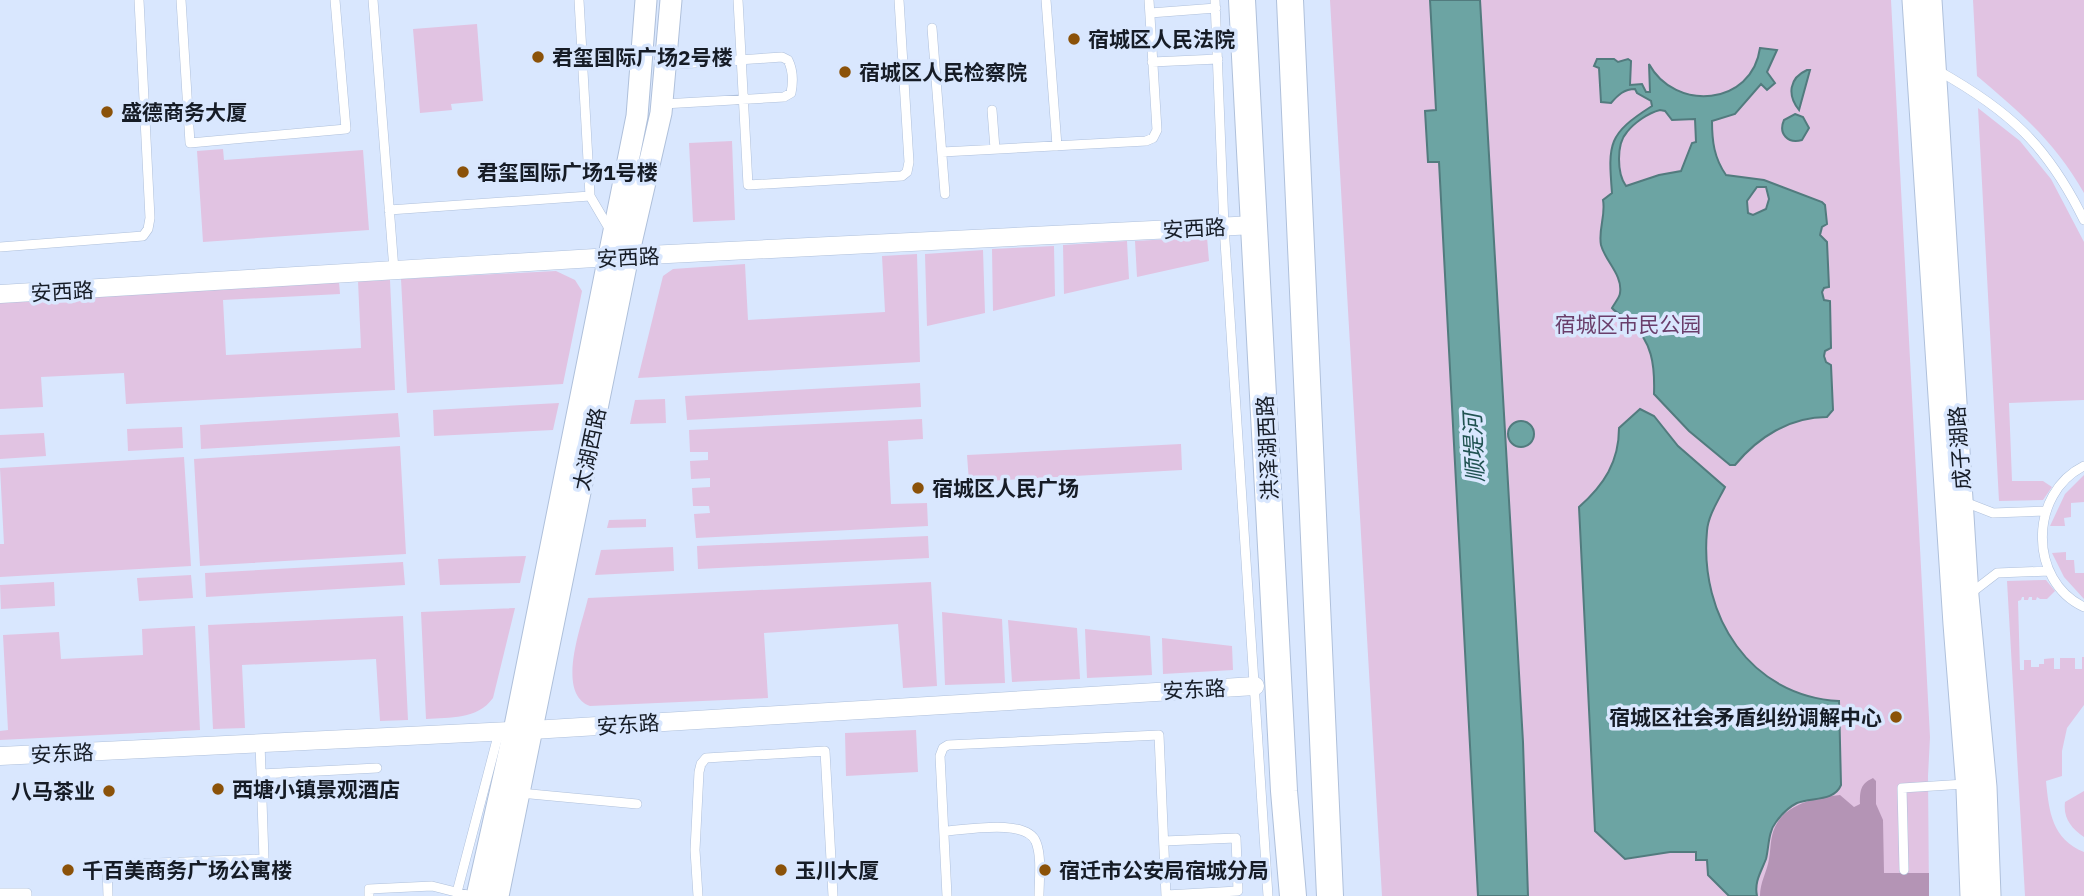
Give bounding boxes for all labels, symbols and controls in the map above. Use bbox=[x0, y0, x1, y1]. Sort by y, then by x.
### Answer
place label: 宿城区人民法院 bbox=[1088, 25, 1235, 53]
marker: 宿城区人民法院 bbox=[1066, 31, 1082, 47]
place label: 君玺国际广场2号楼 bbox=[552, 43, 733, 71]
marker: 君玺国际广场2号楼 bbox=[530, 49, 546, 65]
place label: 宿城区人民检察院 bbox=[859, 58, 1027, 86]
marker: 宿城区人民检察院 bbox=[837, 64, 853, 80]
place label: 盛德商务大厦 bbox=[121, 98, 247, 126]
marker: 盛德商务大厦 bbox=[99, 104, 115, 120]
place label: 君玺国际广场1号楼 bbox=[477, 158, 658, 186]
marker: 君玺国际广场1号楼 bbox=[455, 164, 471, 180]
street label: 安西路 bbox=[1162, 212, 1226, 244]
street label: 安西路 bbox=[596, 241, 660, 273]
street label: 安西路 bbox=[30, 275, 94, 307]
park label: 宿城区市民公园 bbox=[1555, 310, 1702, 338]
street label: 洪泽湖西路 bbox=[1250, 395, 1284, 501]
street label: 太湖西路 bbox=[567, 405, 611, 493]
street label: 成子湖路 bbox=[1942, 405, 1976, 491]
water label: 顺堤河 bbox=[1456, 409, 1490, 483]
place label: 宿城区人民广场 bbox=[932, 474, 1079, 502]
marker: 宿城区人民广场 bbox=[910, 480, 926, 496]
street label: 安东路 bbox=[1162, 673, 1226, 705]
place label: 宿城区社会矛盾纠纷调解中心 bbox=[1609, 703, 1882, 731]
street label: 安东路 bbox=[596, 708, 660, 740]
marker: 宿城区社会矛盾纠纷调解中心 bbox=[1888, 709, 1904, 725]
street label: 安东路 bbox=[30, 737, 94, 769]
place label: 西塘小镇景观酒店 bbox=[232, 775, 400, 803]
place label: 八马茶业 bbox=[11, 777, 95, 805]
marker: 西塘小镇景观酒店 bbox=[210, 781, 226, 797]
marker: 八马茶业 bbox=[101, 783, 117, 799]
place label: 千百美商务广场公寓楼 bbox=[82, 856, 292, 884]
place label: 玉川大厦 bbox=[795, 856, 879, 884]
place label: 宿迁市公安局宿城分局 bbox=[1059, 856, 1269, 884]
marker: 千百美商务广场公寓楼 bbox=[60, 862, 76, 878]
marker: 玉川大厦 bbox=[773, 862, 789, 878]
marker: 宿迁市公安局宿城分局 bbox=[1037, 862, 1053, 878]

